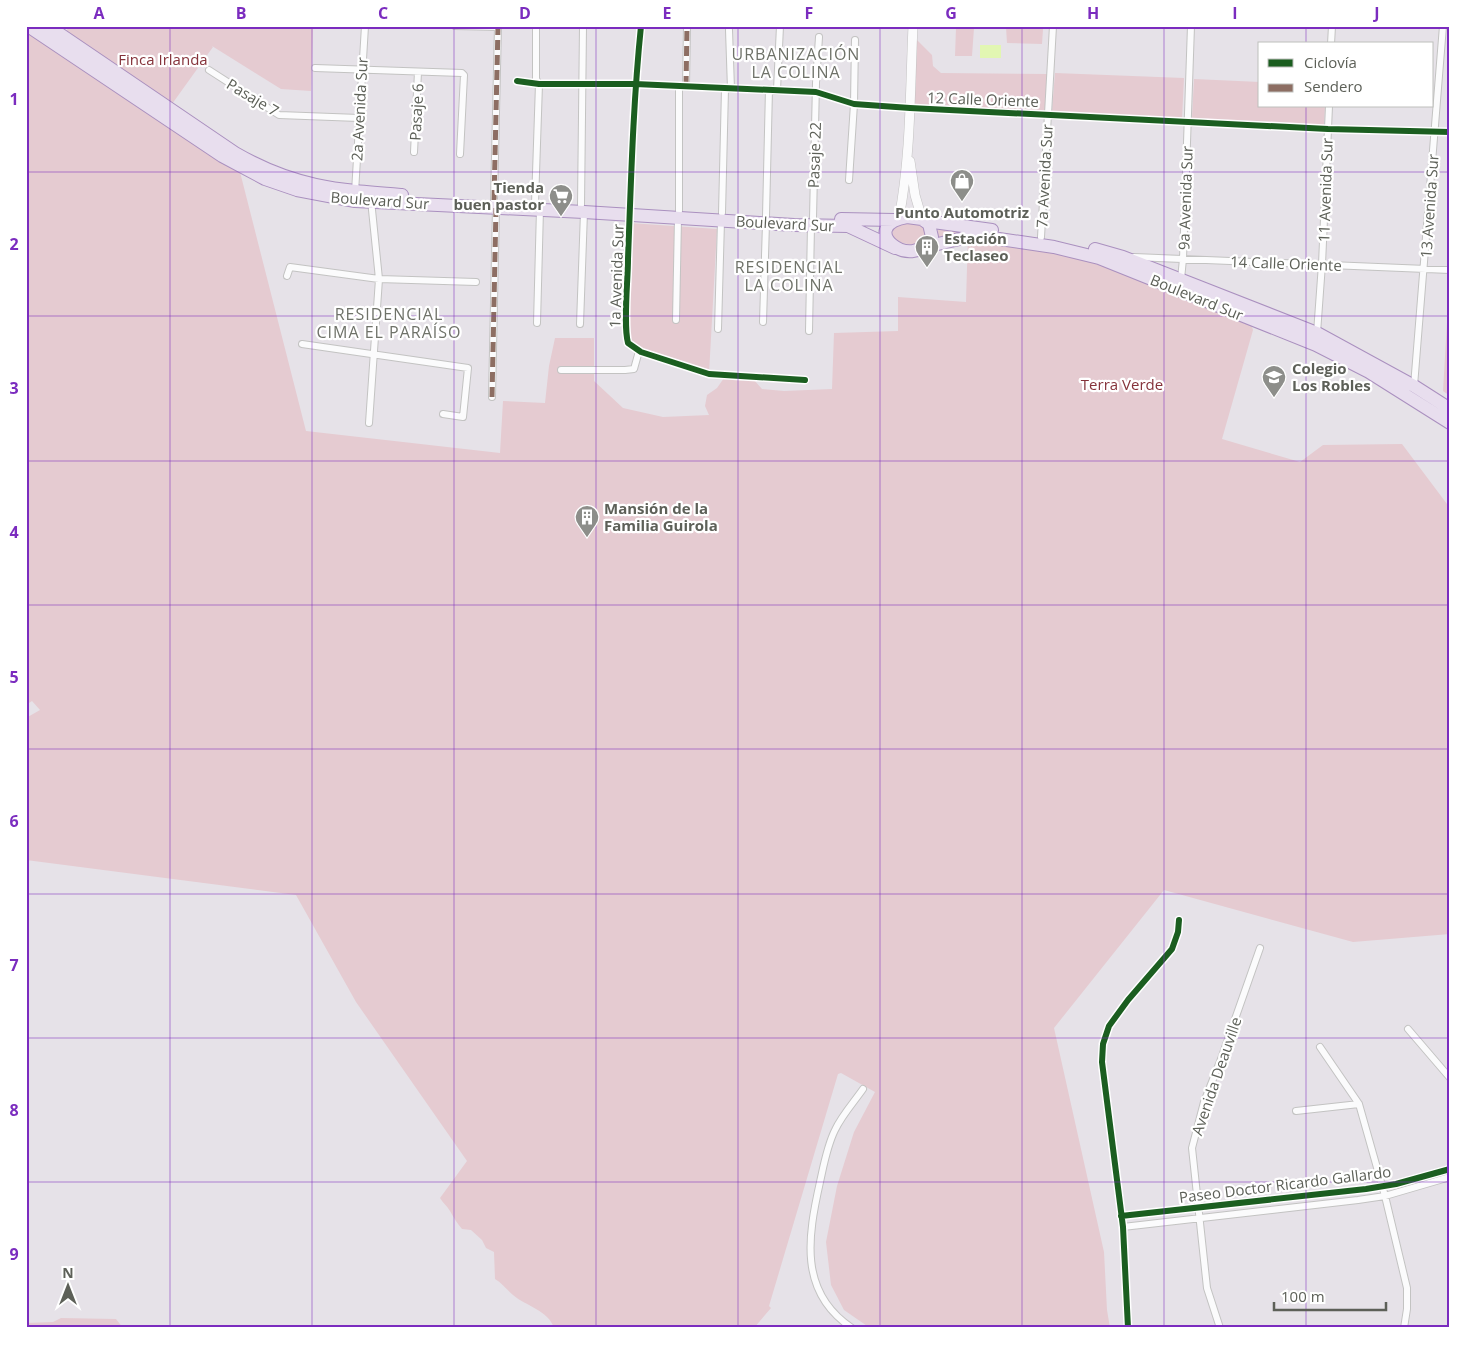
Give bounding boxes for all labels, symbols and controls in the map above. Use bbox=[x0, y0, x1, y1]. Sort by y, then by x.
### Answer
text: A bbox=[93, 2, 105, 24]
text: B bbox=[236, 2, 246, 24]
text: C bbox=[378, 2, 388, 24]
text: D bbox=[519, 2, 531, 24]
text: E bbox=[663, 2, 672, 24]
text: F bbox=[805, 2, 813, 24]
text: G bbox=[945, 2, 957, 24]
text: H bbox=[1087, 2, 1099, 24]
text: I bbox=[1232, 2, 1238, 24]
text: J bbox=[1372, 2, 1380, 24]
legend bbox=[1258, 42, 1434, 108]
district label: URBANIZACIÓN LA COLINA bbox=[732, 43, 860, 83]
park label: Finca Irlanda bbox=[118, 49, 208, 69]
text: Ciclovía bbox=[1304, 52, 1357, 72]
street label: 2a Avenida Sur bbox=[346, 56, 372, 162]
street label: Pasaje 7 bbox=[223, 74, 283, 120]
text: Sendero bbox=[1304, 76, 1363, 96]
street label: Pasaje 6 bbox=[405, 83, 427, 141]
street label: 12 Calle Oriente bbox=[927, 87, 1039, 111]
text: 1 bbox=[9, 88, 19, 110]
street label: Pasaje 22 bbox=[803, 122, 825, 188]
street label: 7a Avenida Sur bbox=[1031, 123, 1057, 229]
street label: 11 Avenida Sur bbox=[1313, 137, 1337, 243]
street label: 9a Avenida Sur bbox=[1173, 146, 1197, 250]
street label: 13 Avenida Sur bbox=[1415, 153, 1443, 259]
shop icon: Punto Automotriz bbox=[949, 168, 975, 202]
place label: Tienda buen pastor bbox=[453, 177, 544, 214]
supermarket icon: Tienda buen pastor bbox=[548, 183, 574, 217]
street label: Boulevard Sur bbox=[330, 187, 430, 213]
place label: Punto Automotriz bbox=[895, 202, 1029, 222]
street label: Boulevard Sur bbox=[735, 210, 835, 236]
street label: 1a Avenida Sur bbox=[604, 224, 628, 328]
place label: Estación Teclaseo bbox=[944, 228, 1009, 265]
text: 2 bbox=[9, 233, 19, 255]
building icon: Estación Teclaseo bbox=[914, 234, 940, 268]
street label: 14 Calle Oriente bbox=[1230, 251, 1342, 275]
district label: RESIDENCIAL LA COLINA bbox=[735, 256, 843, 296]
street label: Boulevard Sur bbox=[1147, 269, 1247, 325]
district label: RESIDENCIAL CIMA EL PARAÍSO bbox=[316, 303, 462, 343]
place label: Colegio Los Robles bbox=[1292, 358, 1371, 395]
school or university icon: Colegio Los Robles bbox=[1261, 364, 1287, 398]
park label: Terra Verde bbox=[1081, 374, 1163, 394]
text: 3 bbox=[9, 377, 19, 399]
place label: Mansión de la Familia Guirola bbox=[604, 498, 718, 535]
building icon: Mansión de la Familia Guirola bbox=[574, 504, 600, 538]
text: 4 bbox=[9, 521, 19, 543]
text: 5 bbox=[9, 666, 19, 688]
text: 6 bbox=[9, 810, 19, 832]
text: 7 bbox=[9, 954, 19, 976]
street label: Avenida Deauville bbox=[1186, 1014, 1246, 1138]
text: 8 bbox=[9, 1099, 19, 1121]
street label: Paseo Doctor Ricardo Gallardo bbox=[1178, 1161, 1392, 1207]
text: 9 bbox=[9, 1243, 19, 1265]
north arrow bbox=[42, 1262, 92, 1312]
text: N bbox=[62, 1263, 74, 1282]
scale bar bbox=[1274, 1279, 1386, 1311]
text: 100 m bbox=[1281, 1286, 1325, 1306]

